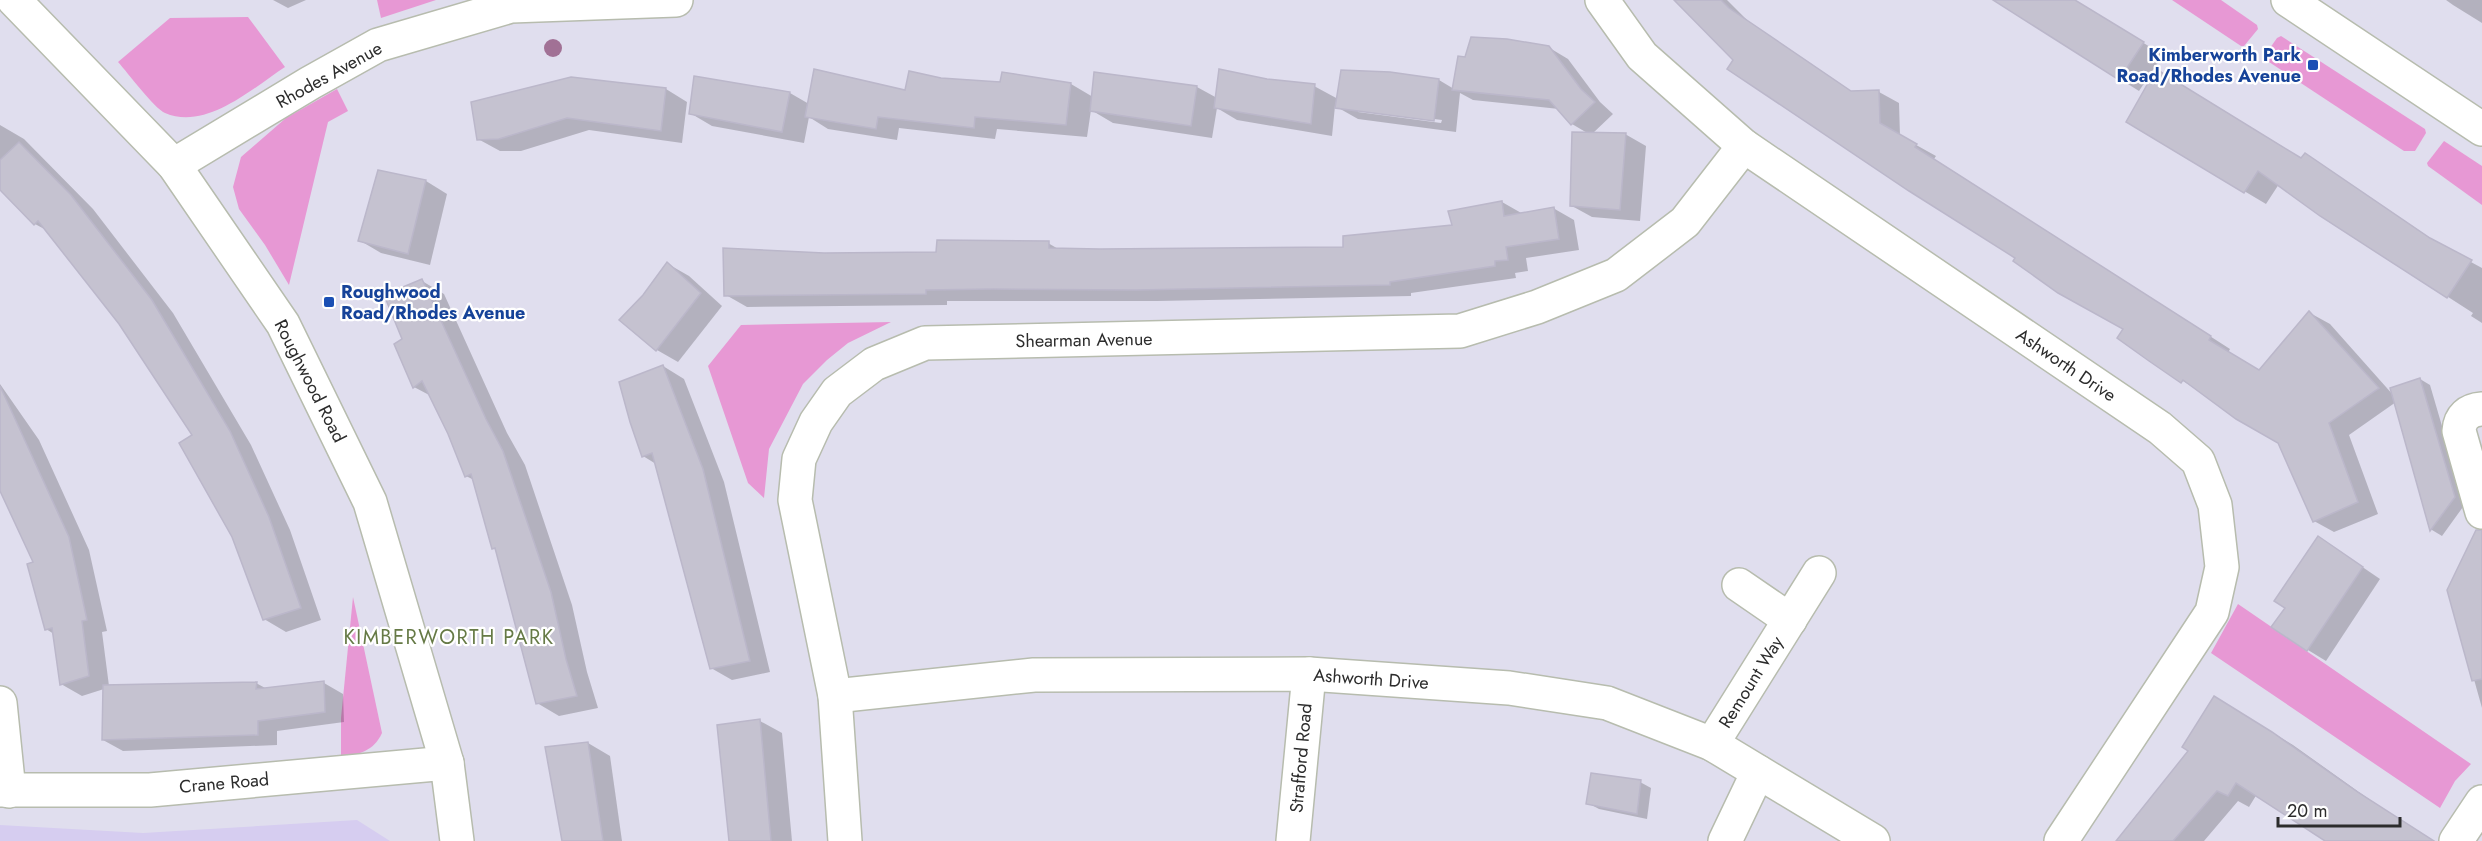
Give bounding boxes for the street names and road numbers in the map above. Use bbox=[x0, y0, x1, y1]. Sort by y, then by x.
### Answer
street label: Rhodes Avenue bbox=[271, 35, 387, 115]
street label: Roughwood Road bbox=[268, 315, 352, 447]
street label: Ashworth Drive bbox=[2011, 322, 2121, 408]
street label: Shearman Avenue bbox=[1015, 326, 1153, 354]
street label: Remount Way bbox=[1712, 631, 1790, 733]
street label: Ashworth Drive bbox=[1312, 662, 1430, 696]
street label: Strafford Road bbox=[1283, 702, 1319, 814]
street label: Crane Road bbox=[178, 766, 270, 800]

